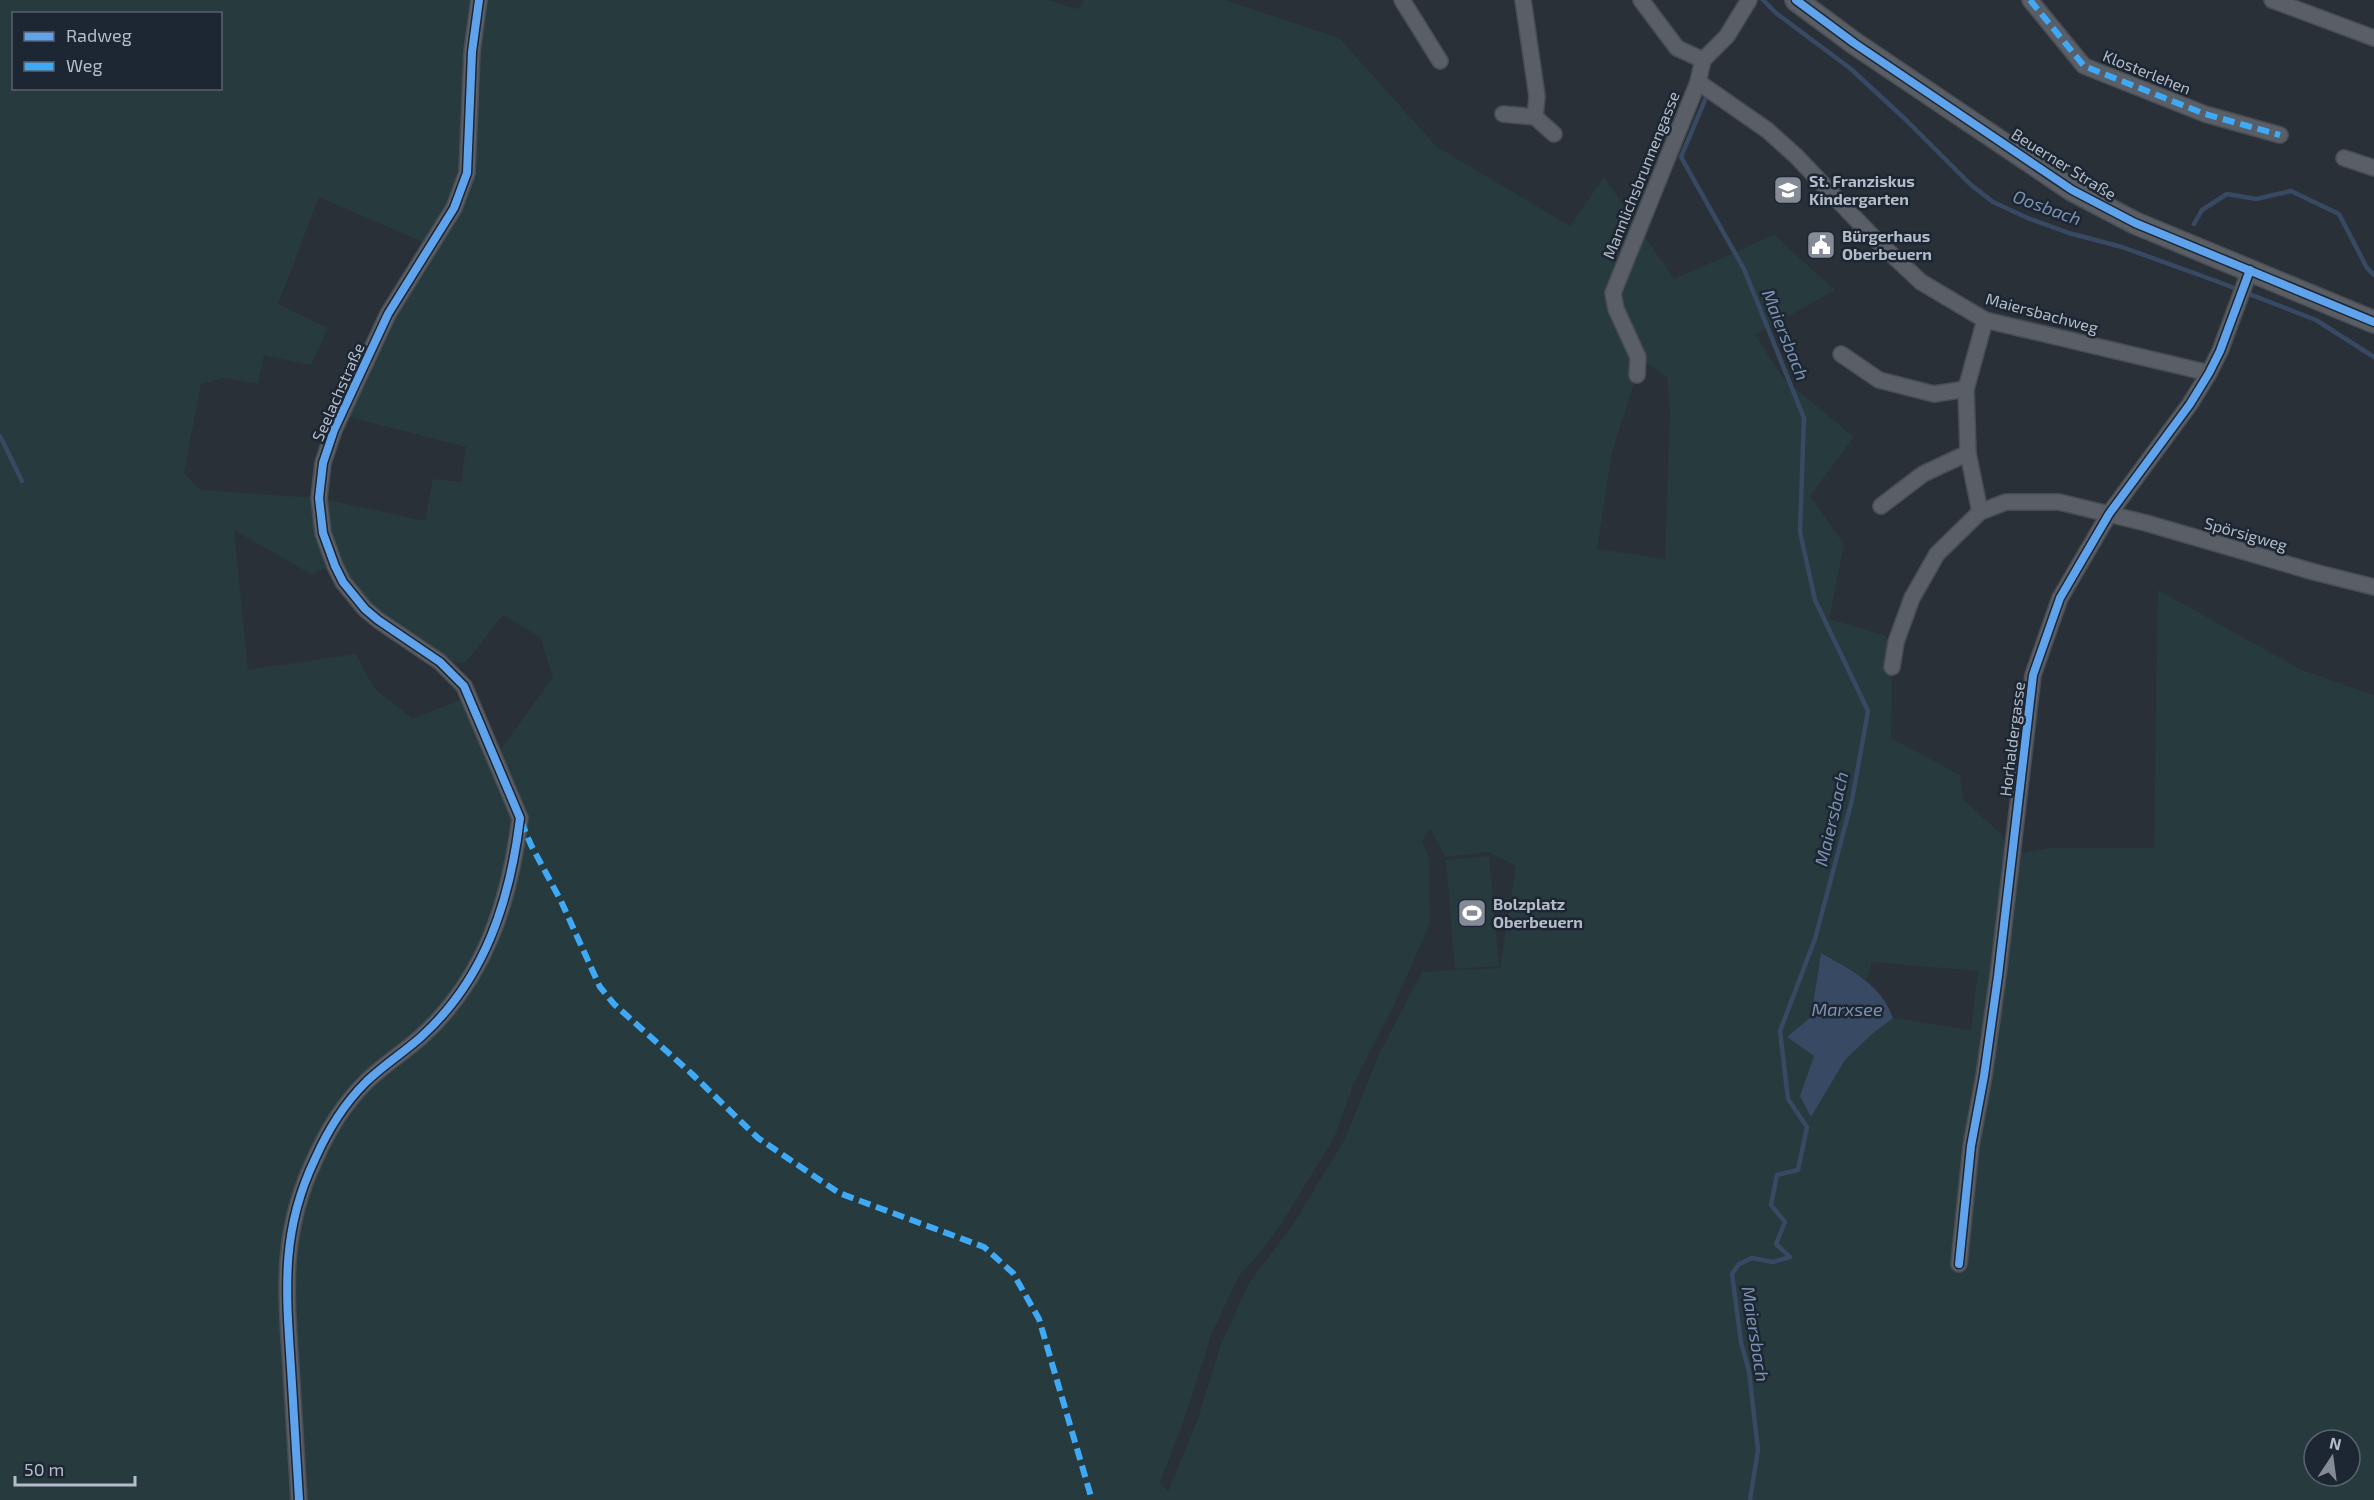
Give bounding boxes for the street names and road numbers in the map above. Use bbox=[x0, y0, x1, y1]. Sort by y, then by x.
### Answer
street label: Klosterlehen bbox=[2100, 45, 2194, 98]
street label: Mannlichsbrunnengasse bbox=[1598, 88, 1683, 261]
street label: Beuerner Straße bbox=[2008, 124, 2120, 203]
street label: Maiersbachweg bbox=[1984, 288, 2100, 337]
street label: Seelachstraße bbox=[307, 340, 368, 444]
street label: Spörsigweg bbox=[2202, 513, 2290, 554]
street label: Horhaldergasse bbox=[1995, 680, 2028, 797]

